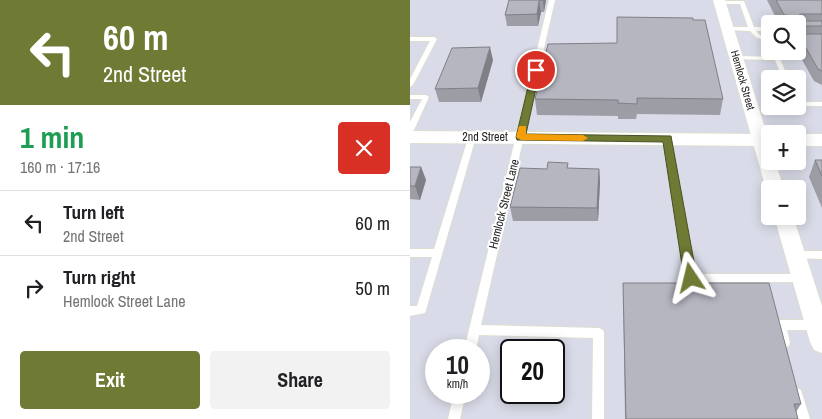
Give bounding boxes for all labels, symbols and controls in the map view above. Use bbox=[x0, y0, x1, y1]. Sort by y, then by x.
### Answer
text: 60 m bbox=[103, 14, 168, 61]
map controls bbox=[761, 15, 806, 225]
button: search bbox=[761, 15, 806, 60]
icon: left bbox=[20, 20, 85, 85]
street label: Hemlock Street bbox=[728, 48, 758, 112]
pin bbox=[515, 49, 557, 91]
icon: arrive bbox=[522, 56, 550, 84]
text: 2nd Street bbox=[103, 59, 186, 89]
button: layers bbox=[761, 70, 806, 115]
text: 1 min bbox=[20, 117, 84, 157]
button: close bbox=[338, 122, 390, 174]
button: + bbox=[761, 125, 806, 170]
street label: 2nd Street bbox=[462, 129, 508, 145]
text: 160 m · 17:16 bbox=[20, 156, 100, 178]
street label: Hemlock Street Lane bbox=[485, 157, 523, 251]
button: − bbox=[761, 180, 806, 225]
text: Turn left bbox=[63, 199, 124, 225]
icon: left bbox=[20, 209, 48, 237]
text: 60 m bbox=[355, 210, 390, 236]
text: 2nd Street bbox=[63, 225, 124, 247]
position arrow bbox=[664, 251, 716, 303]
text: Turn right bbox=[63, 264, 135, 290]
icon: right bbox=[20, 274, 48, 302]
text: 50 m bbox=[355, 275, 390, 301]
text: Hemlock Street Lane bbox=[63, 290, 186, 312]
speed limit sign: 20 bbox=[500, 339, 565, 404]
text: 10 bbox=[446, 348, 469, 382]
button: Exit bbox=[20, 351, 200, 409]
button: Share bbox=[210, 351, 390, 409]
text: km/h bbox=[447, 376, 468, 392]

